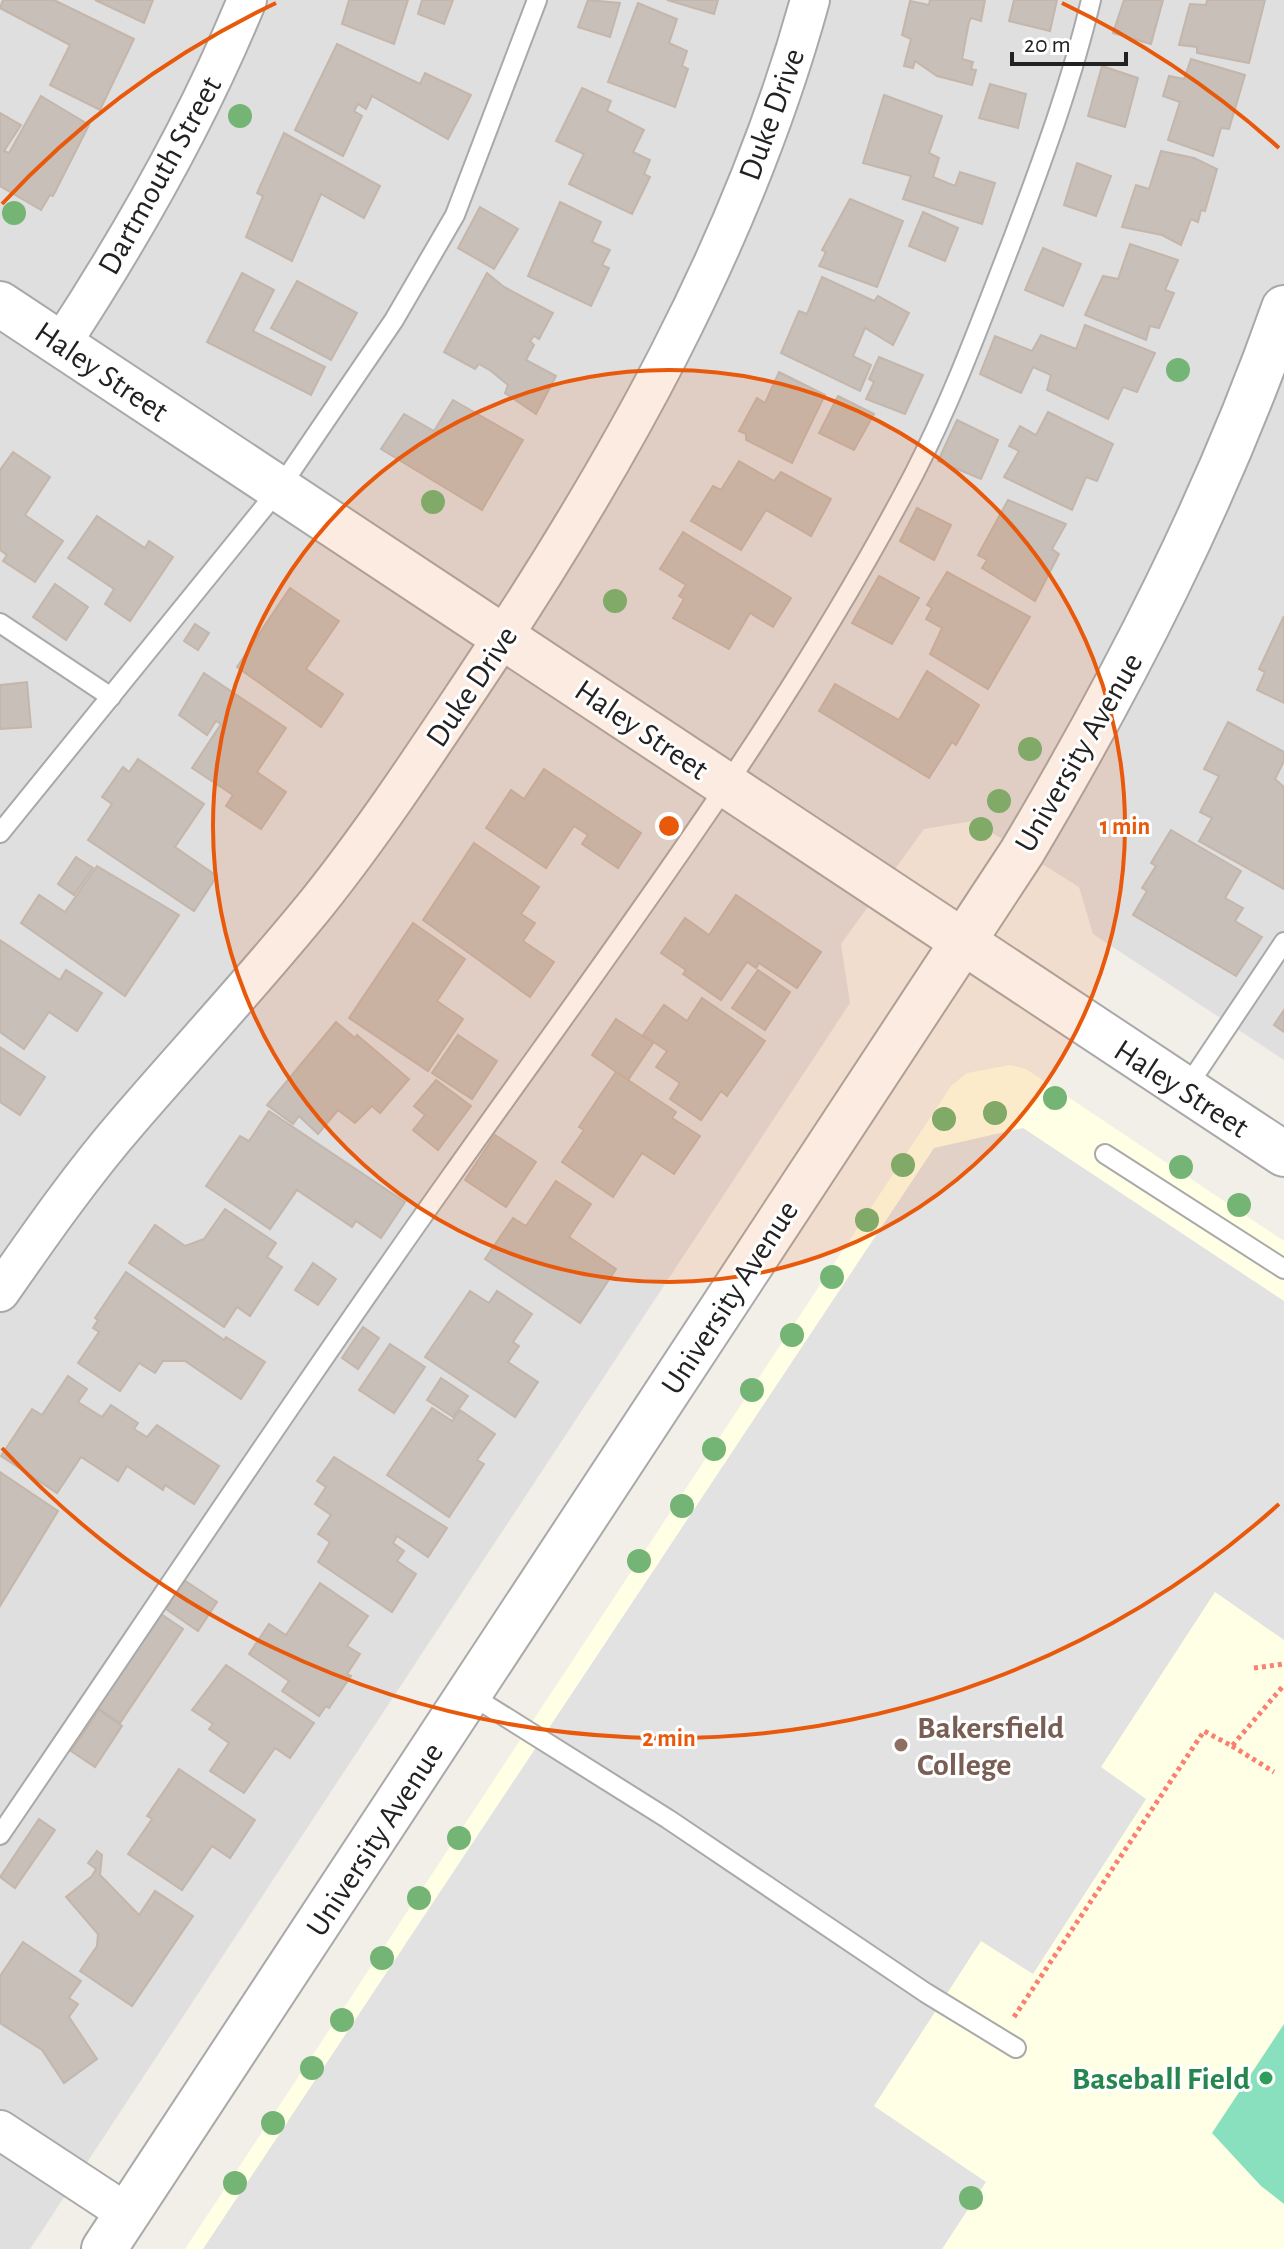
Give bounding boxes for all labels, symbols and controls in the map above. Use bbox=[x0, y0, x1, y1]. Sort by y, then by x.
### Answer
scale bar bbox=[1012, 16, 1126, 66]
text: 20 m bbox=[1024, 33, 1071, 57]
street label: Duke Drive bbox=[733, 44, 811, 184]
street label: Dartmouth Street bbox=[92, 71, 227, 280]
street label: Haley Street bbox=[29, 316, 174, 428]
street label: Duke Drive bbox=[420, 621, 524, 753]
street label: University Avenue bbox=[1009, 648, 1149, 857]
street label: Haley Street bbox=[569, 674, 714, 786]
centre of rings bbox=[655, 812, 683, 840]
text: 1 min bbox=[1100, 815, 1150, 839]
street label: Haley Street bbox=[1109, 1034, 1254, 1144]
street label: University Avenue bbox=[655, 1195, 804, 1400]
place label: Bakersfield College bbox=[917, 1712, 1064, 1781]
text: 2 min bbox=[642, 1727, 696, 1751]
marker: Bakersfield College bbox=[892, 1736, 910, 1754]
street label: University Avenue bbox=[300, 1737, 449, 1942]
place label: Baseball Field bbox=[1072, 2063, 1250, 2095]
marker: Baseball Field bbox=[1257, 2069, 1275, 2087]

